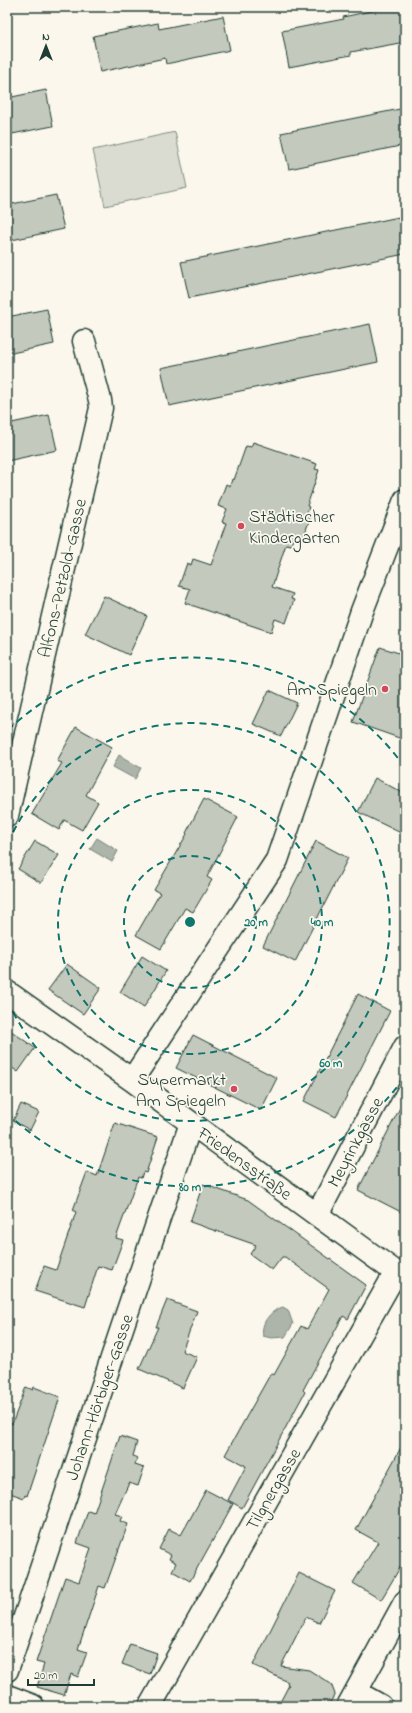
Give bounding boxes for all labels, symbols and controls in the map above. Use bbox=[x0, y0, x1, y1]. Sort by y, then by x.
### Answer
north arrow bbox=[26, 26, 66, 66]
text: N bbox=[42, 29, 50, 45]
street label: Alfons-Petzold-Gasse bbox=[33, 495, 95, 661]
place label: Städtischer Kindergarten bbox=[249, 505, 340, 553]
marker: Städtischer Kindergarten bbox=[236, 521, 246, 531]
place label: Am Spiegeln bbox=[287, 678, 377, 705]
marker: Am Spiegeln bbox=[380, 684, 390, 694]
text: 20 m bbox=[243, 914, 268, 932]
text: 40 m bbox=[310, 914, 334, 932]
centre of rings bbox=[183, 915, 197, 929]
text: 60 m bbox=[319, 1055, 343, 1073]
place label: Supermarkt Am Spiegeln bbox=[136, 1068, 226, 1116]
marker: Supermarkt Am Spiegeln bbox=[229, 1084, 239, 1094]
street label: Meyrinkgasse bbox=[322, 1092, 393, 1193]
street label: Friedensstraße bbox=[190, 1121, 297, 1208]
text: 80 m bbox=[178, 1179, 202, 1197]
street label: Johann-Hörbiger-Gasse bbox=[60, 1310, 143, 1485]
street label: Tilgnergasse bbox=[241, 1443, 310, 1537]
scale bar bbox=[28, 1661, 94, 1687]
text: 20 m bbox=[34, 1667, 57, 1685]

